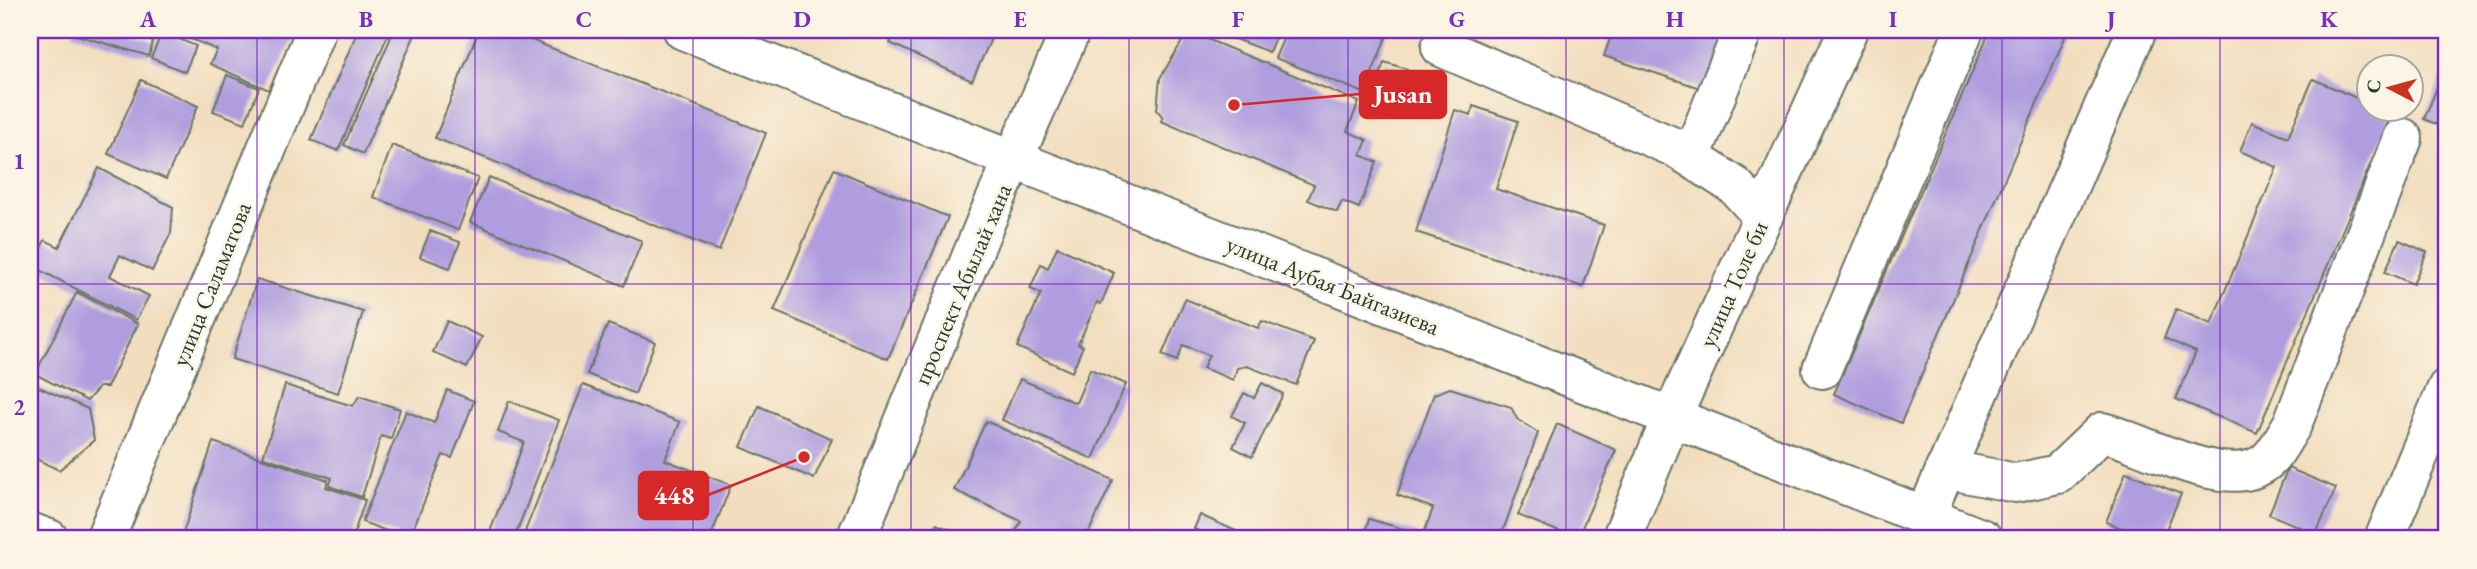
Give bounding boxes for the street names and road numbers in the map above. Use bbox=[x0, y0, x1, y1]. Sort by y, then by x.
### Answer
street label: проспект Абылай хана bbox=[906, 178, 1019, 389]
street label: улица Саламатова bbox=[164, 197, 258, 371]
street label: улица Толе би bbox=[1691, 216, 1775, 352]
street label: улица Аубая Байгазиева bbox=[1222, 228, 1445, 342]

